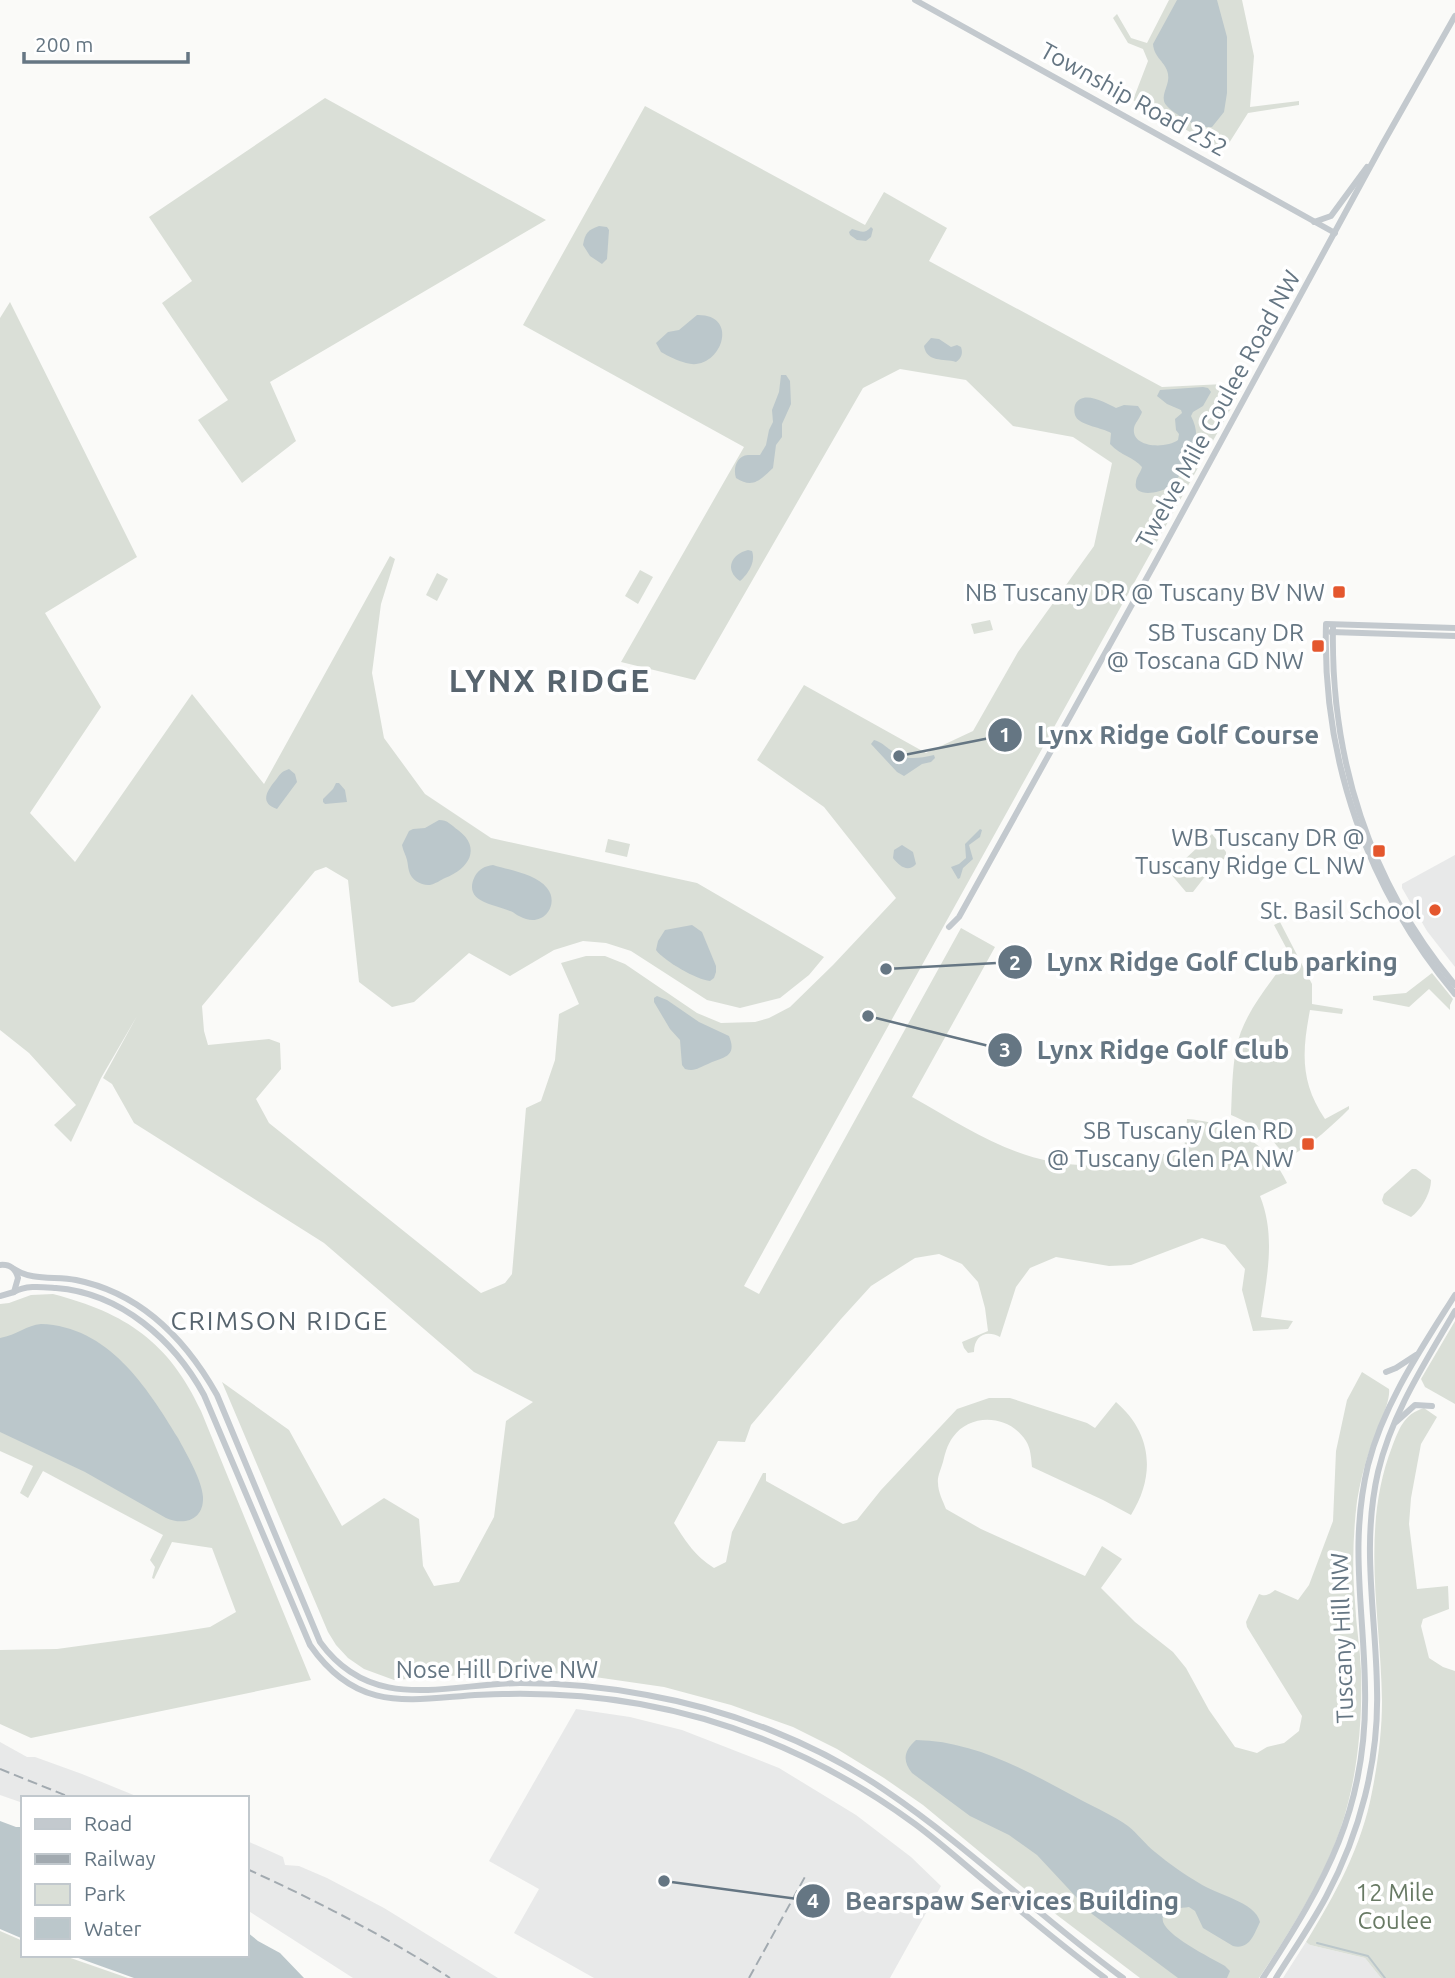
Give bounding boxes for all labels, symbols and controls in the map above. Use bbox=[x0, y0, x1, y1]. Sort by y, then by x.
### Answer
scale bar bbox=[24, 21, 189, 65]
text: 200 m bbox=[35, 32, 93, 56]
street label: Township Road 252 bbox=[1036, 36, 1232, 162]
street label: Twelve Mile Coulee Road NW bbox=[1130, 266, 1306, 552]
place label: NB Tuscany DR @ Tuscany BV NW bbox=[965, 579, 1325, 606]
marker: NB Tuscany DR @ Tuscany BV NW bbox=[1331, 584, 1347, 600]
place label: SB Tuscany DR @ Toscana GD NW bbox=[1107, 619, 1304, 674]
marker: SB Tuscany DR @ Toscana GD NW bbox=[1310, 638, 1326, 654]
district label: LYNX RIDGE bbox=[449, 662, 651, 698]
callout: Lynx Ridge Golf Course bbox=[988, 711, 1333, 758]
text: Lynx Ridge Golf Course bbox=[1037, 720, 1319, 749]
text: 1 bbox=[999, 722, 1011, 746]
place label: WB Tuscany DR @ Tuscany Ridge CL NW bbox=[1135, 824, 1365, 879]
marker: WB Tuscany DR @ Tuscany Ridge CL NW bbox=[1371, 843, 1387, 859]
place label: St. Basil School bbox=[1260, 897, 1421, 924]
marker: St. Basil School bbox=[1427, 902, 1443, 918]
callout: Lynx Ridge Golf Club parking bbox=[997, 939, 1412, 986]
text: Lynx Ridge Golf Club parking bbox=[1046, 947, 1398, 976]
text: 2 bbox=[1009, 950, 1021, 974]
callout: Lynx Ridge Golf Club bbox=[988, 1027, 1303, 1074]
text: Lynx Ridge Golf Club bbox=[1037, 1035, 1289, 1064]
text: 3 bbox=[999, 1037, 1011, 1061]
place label: SB Tuscany Glen RD @ Tuscany Glen PA NW bbox=[1047, 1117, 1294, 1172]
marker: SB Tuscany Glen RD @ Tuscany Glen PA NW bbox=[1300, 1136, 1316, 1152]
district label: CRIMSON RIDGE bbox=[171, 1306, 389, 1335]
street label: Tuscany Hill NW bbox=[1326, 1552, 1358, 1724]
street label: Nose Hill Drive NW bbox=[396, 1656, 598, 1683]
legend bbox=[21, 1796, 248, 1957]
text: Road bbox=[84, 1811, 132, 1835]
text: Railway bbox=[84, 1846, 156, 1870]
callout: Bearspaw Services Building bbox=[796, 1877, 1193, 1924]
park label: 12 Mile Coulee bbox=[1356, 1879, 1434, 1934]
text: Park bbox=[84, 1881, 126, 1905]
text: Bearspaw Services Building bbox=[845, 1886, 1179, 1915]
text: 4 bbox=[807, 1888, 819, 1912]
text: Water bbox=[84, 1916, 142, 1940]

